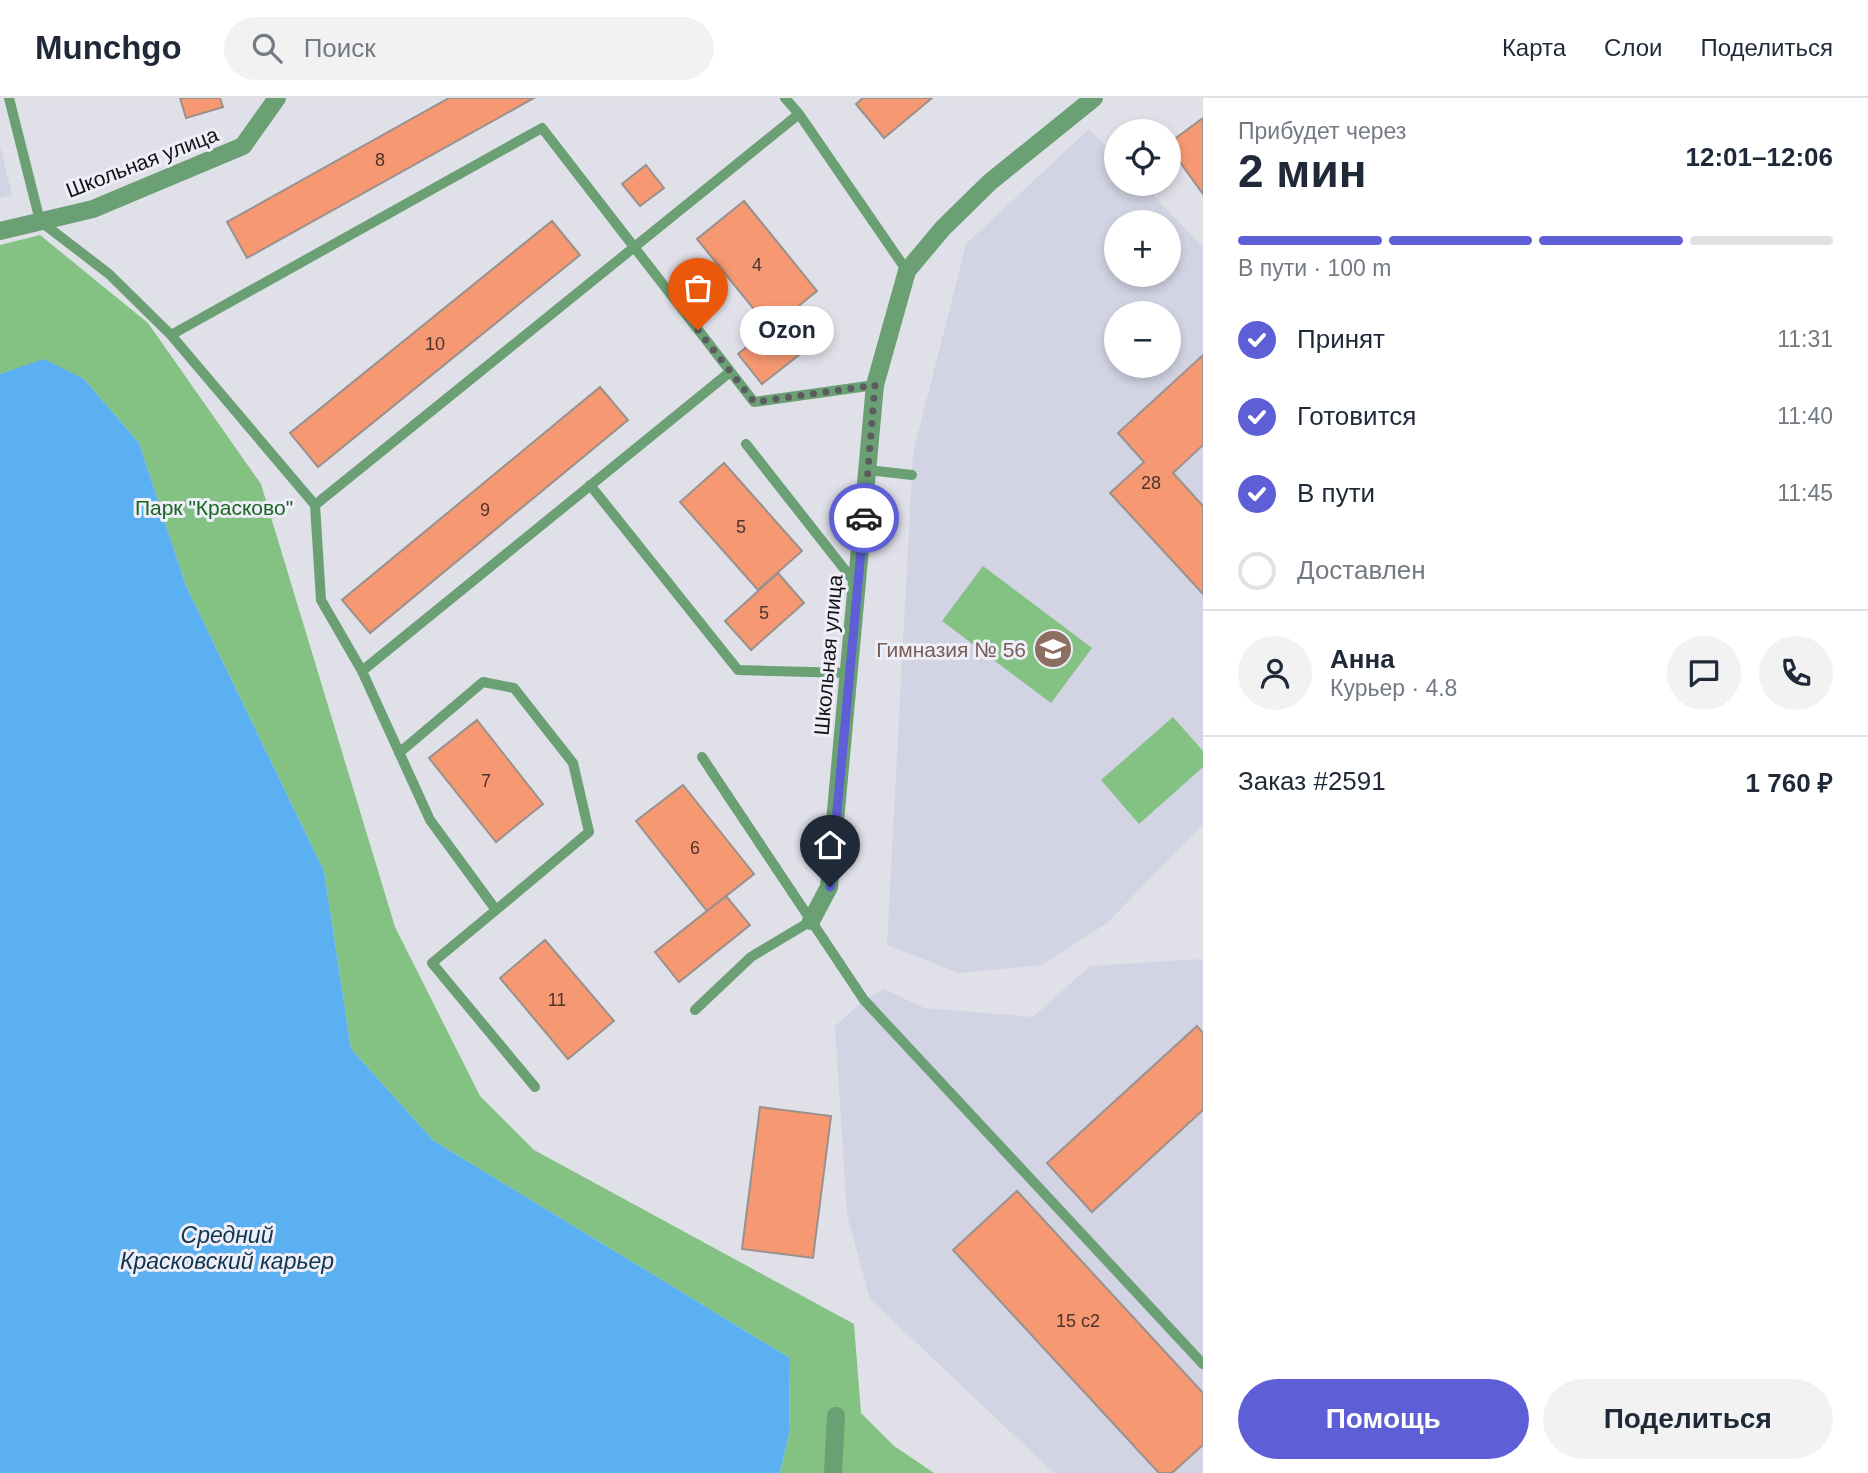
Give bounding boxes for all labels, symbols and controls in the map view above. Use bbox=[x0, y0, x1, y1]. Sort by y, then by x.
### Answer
search box bbox=[224, 17, 714, 80]
text: Munchgo bbox=[35, 29, 182, 66]
icon: search bbox=[248, 29, 286, 67]
text: Поиск bbox=[304, 33, 376, 63]
text: Карта bbox=[1502, 34, 1566, 61]
text: Слои bbox=[1604, 34, 1662, 61]
text: Поделиться bbox=[1700, 34, 1833, 61]
text: Прибудет через bbox=[1238, 118, 1406, 144]
map controls bbox=[1104, 119, 1181, 378]
button: locate bbox=[1104, 119, 1181, 196]
street label: Школьная улица bbox=[63, 122, 222, 202]
text: 12:01–12:06 bbox=[1686, 142, 1833, 172]
text: 2 мин bbox=[1238, 145, 1366, 197]
house number: 8 bbox=[375, 150, 385, 170]
button: + bbox=[1104, 210, 1181, 287]
house number: 4 bbox=[752, 255, 762, 275]
text: В пути · 100 m bbox=[1238, 255, 1391, 281]
pin bbox=[668, 258, 728, 330]
icon: bag bbox=[679, 269, 717, 307]
button: − bbox=[1104, 301, 1181, 378]
callout: Ozon bbox=[740, 306, 834, 354]
text: Ozon bbox=[758, 317, 816, 343]
icon: check bbox=[1238, 321, 1276, 359]
text: Принят bbox=[1297, 324, 1385, 354]
text: 11:31 bbox=[1777, 326, 1833, 352]
house number: 10 bbox=[425, 334, 445, 354]
icon: check bbox=[1238, 398, 1276, 436]
text: Готовится bbox=[1297, 401, 1416, 431]
text: 11:40 bbox=[1777, 403, 1833, 429]
house number: 28 bbox=[1141, 473, 1161, 493]
icon: check bbox=[1238, 475, 1276, 513]
text: В пути bbox=[1297, 478, 1375, 508]
text: 11:45 bbox=[1777, 480, 1833, 506]
courier bbox=[829, 483, 899, 553]
park label: Парк "Красково" bbox=[135, 496, 293, 519]
icon: car bbox=[845, 499, 883, 537]
house number: 9 bbox=[480, 500, 490, 520]
house number: 5 bbox=[736, 517, 746, 537]
text: Доставлен bbox=[1297, 555, 1426, 585]
street label: Школьная улица bbox=[810, 573, 847, 736]
house number: 5 bbox=[759, 603, 769, 623]
school or university icon: Гимназия № 56 bbox=[1032, 628, 1074, 670]
button: person bbox=[1238, 636, 1312, 710]
button: chat bbox=[1667, 636, 1741, 710]
button: phone bbox=[1759, 636, 1833, 710]
place label: Гимназия № 56 bbox=[876, 638, 1026, 661]
text: Анна bbox=[1330, 644, 1395, 674]
text: Курьер · 4.8 bbox=[1330, 675, 1457, 701]
text: Заказ #2591 bbox=[1238, 766, 1386, 796]
text: 1 760 ₽ bbox=[1746, 768, 1833, 798]
house number: 7 bbox=[481, 771, 491, 791]
pin bbox=[800, 815, 860, 887]
icon: home bbox=[811, 826, 849, 864]
house number: 6 bbox=[690, 838, 700, 858]
house number: 11 bbox=[548, 990, 566, 1010]
water label: Средний Красковский карьер bbox=[120, 1222, 334, 1274]
house number: 15 с2 bbox=[1056, 1311, 1100, 1331]
button: Помощь bbox=[1238, 1379, 1529, 1459]
button: Поделиться bbox=[1543, 1379, 1833, 1459]

